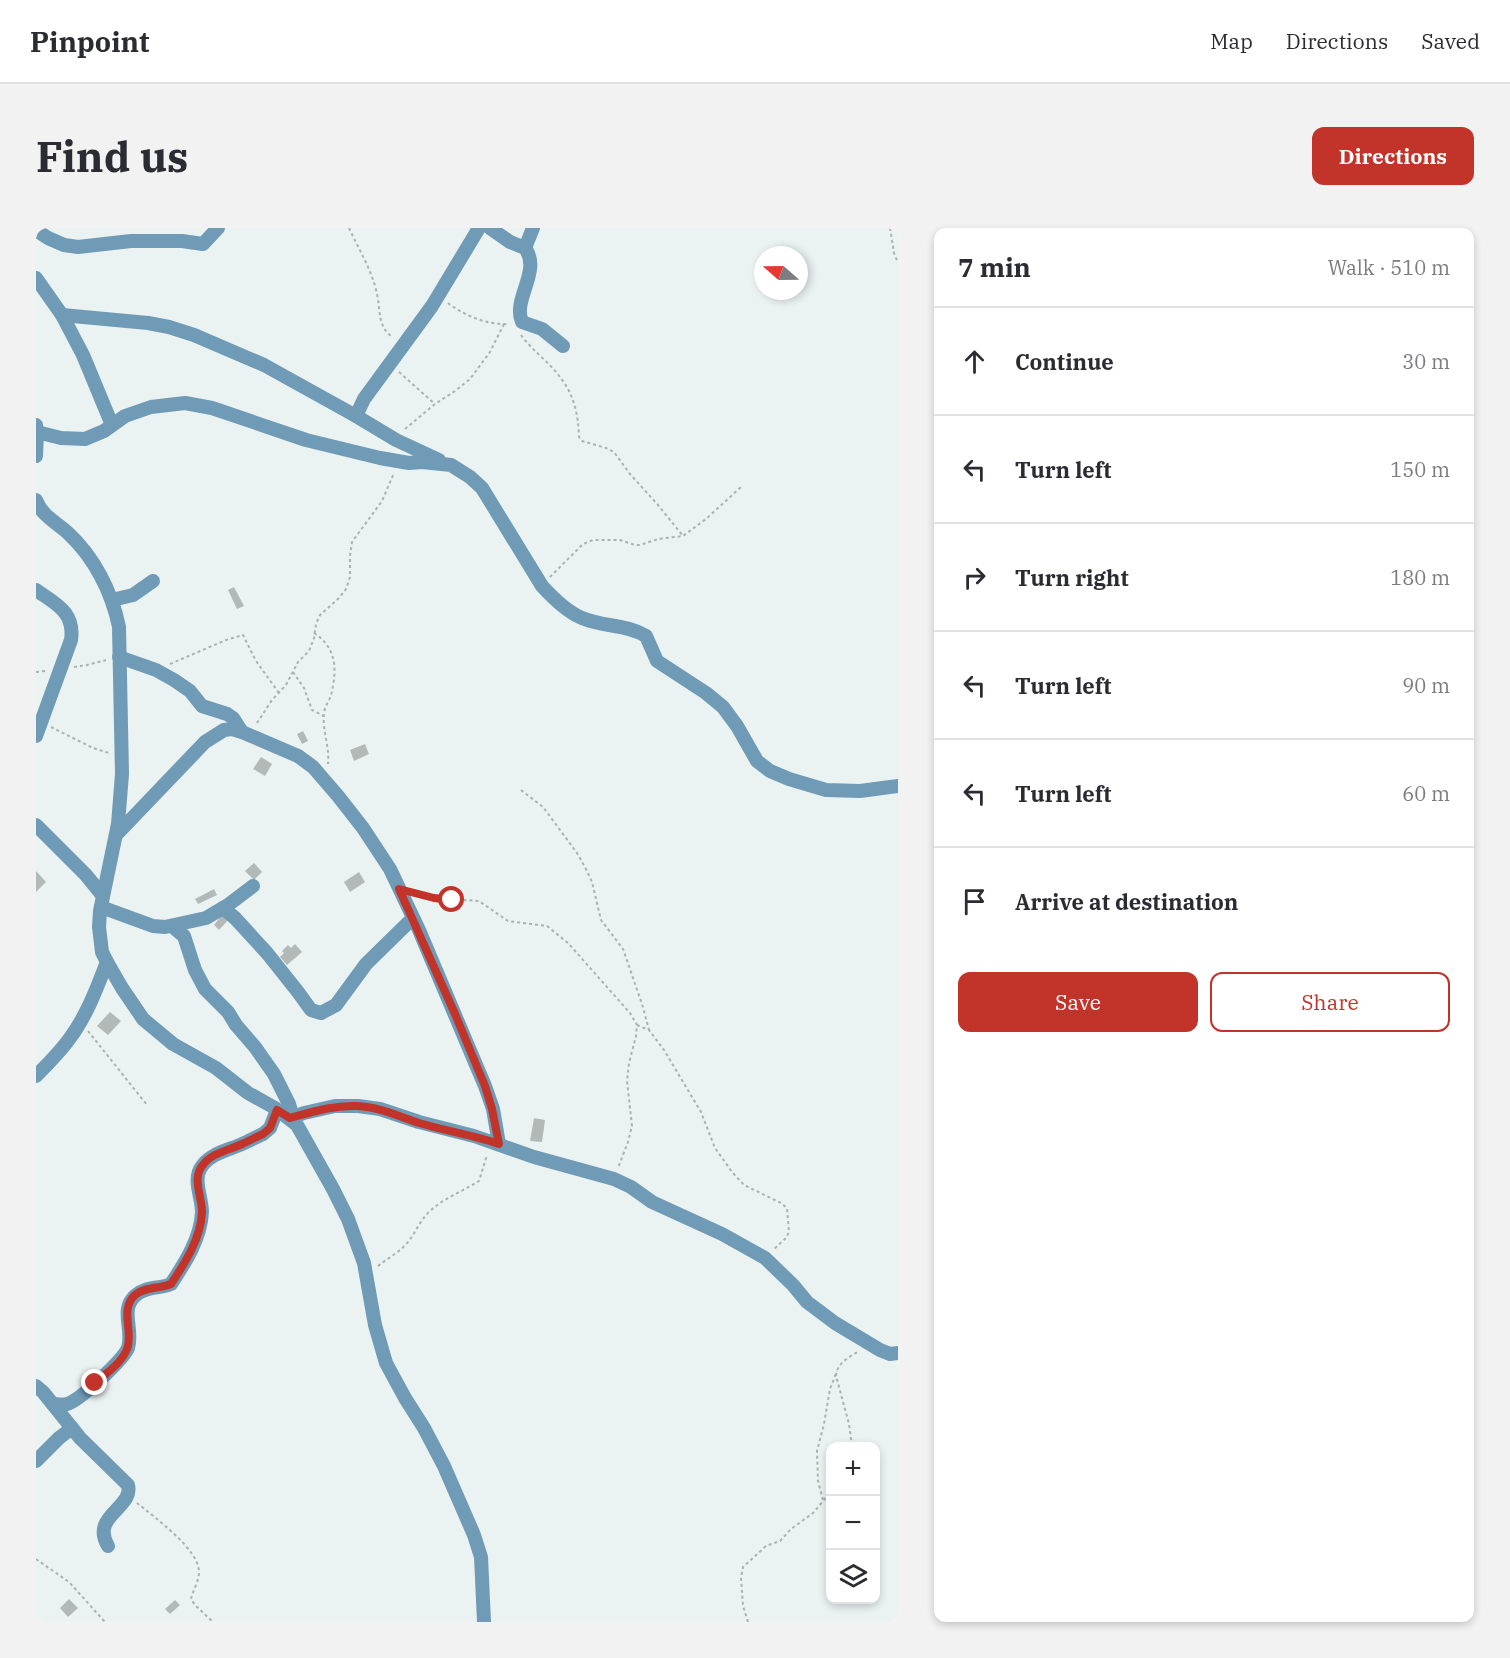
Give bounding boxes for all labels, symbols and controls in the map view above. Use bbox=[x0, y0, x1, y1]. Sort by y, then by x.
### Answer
text: Pinpoint bbox=[30, 23, 150, 60]
text: Map bbox=[1210, 27, 1253, 55]
text: Directions bbox=[1286, 27, 1388, 55]
text: Saved bbox=[1421, 27, 1480, 55]
button: Directions bbox=[1312, 127, 1474, 185]
text: Find us bbox=[36, 129, 188, 184]
north arrow bbox=[754, 246, 808, 300]
text: 7 min bbox=[958, 250, 1031, 284]
text: Walk · 510 m bbox=[1328, 254, 1450, 281]
icon: ahead bbox=[958, 345, 991, 378]
text: Continue bbox=[1015, 347, 1114, 376]
text: 30 m bbox=[1402, 348, 1450, 375]
icon: left bbox=[958, 453, 991, 486]
text: Turn left bbox=[1015, 455, 1111, 484]
text: 150 m bbox=[1390, 456, 1450, 483]
icon: right bbox=[958, 561, 991, 594]
text: Turn right bbox=[1015, 563, 1129, 592]
text: 180 m bbox=[1390, 564, 1450, 591]
icon: left bbox=[958, 669, 991, 702]
text: Turn left bbox=[1015, 671, 1111, 700]
text: 90 m bbox=[1402, 672, 1450, 699]
icon: left bbox=[958, 777, 991, 810]
text: Turn left bbox=[1015, 779, 1111, 808]
text: 60 m bbox=[1402, 780, 1450, 807]
icon: arrive bbox=[958, 885, 991, 918]
route start bbox=[438, 886, 464, 912]
text: Arrive at destination bbox=[1015, 887, 1238, 916]
button: Save bbox=[958, 972, 1198, 1032]
button: Share bbox=[1210, 972, 1450, 1032]
route end bbox=[81, 1369, 107, 1395]
map controls bbox=[826, 1442, 880, 1604]
button: + bbox=[826, 1442, 880, 1496]
button: − bbox=[826, 1496, 880, 1550]
button: layers bbox=[826, 1550, 880, 1604]

